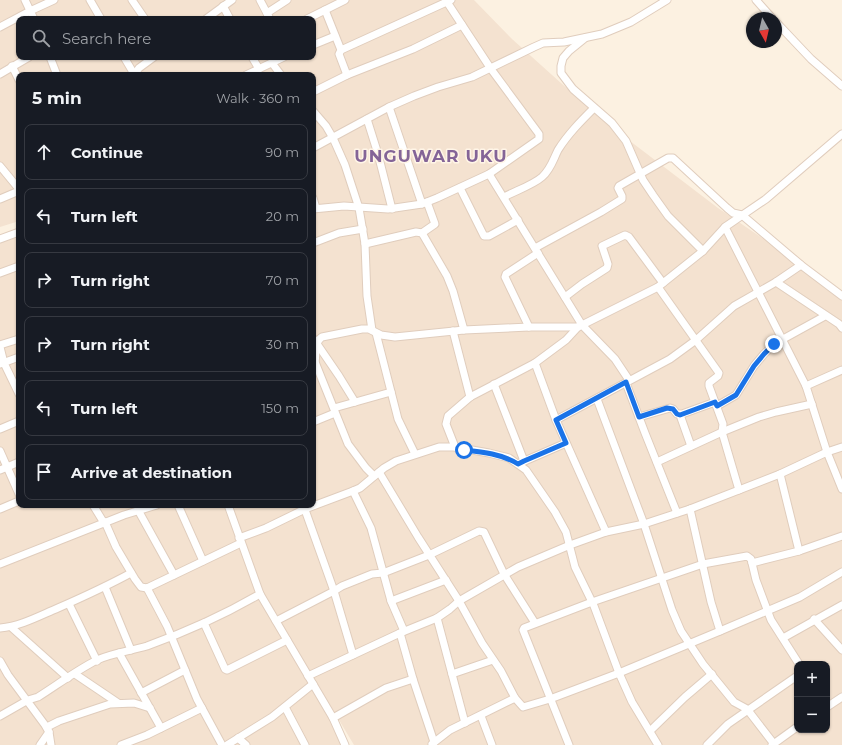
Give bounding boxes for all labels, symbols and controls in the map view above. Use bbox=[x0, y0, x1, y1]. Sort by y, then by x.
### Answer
north arrow bbox=[746, 12, 782, 48]
search box bbox=[16, 16, 316, 60]
icon: search bbox=[30, 27, 52, 49]
text: Search here bbox=[62, 29, 151, 48]
text: 5 min bbox=[32, 88, 82, 108]
text: Walk · 360 m bbox=[216, 90, 300, 106]
icon: ahead bbox=[33, 141, 55, 163]
text: Continue bbox=[71, 143, 143, 162]
text: 90 m bbox=[265, 144, 299, 160]
district label: UNGUWAR UKU bbox=[354, 146, 508, 166]
icon: left bbox=[33, 205, 55, 227]
text: Turn left bbox=[71, 207, 138, 226]
text: 20 m bbox=[266, 208, 299, 224]
icon: right bbox=[33, 269, 55, 291]
text: Turn right bbox=[71, 271, 150, 290]
text: 70 m bbox=[266, 272, 299, 288]
icon: right bbox=[33, 333, 55, 355]
text: Turn right bbox=[71, 335, 150, 354]
route end bbox=[765, 335, 783, 353]
text: 30 m bbox=[266, 336, 299, 352]
icon: left bbox=[33, 397, 55, 419]
text: Turn left bbox=[71, 399, 138, 418]
text: 150 m bbox=[261, 400, 299, 416]
route start bbox=[455, 441, 473, 459]
icon: arrive bbox=[33, 461, 55, 483]
text: Arrive at destination bbox=[71, 463, 232, 482]
map controls bbox=[794, 661, 830, 733]
button: + bbox=[794, 661, 830, 697]
button: − bbox=[794, 697, 830, 733]

